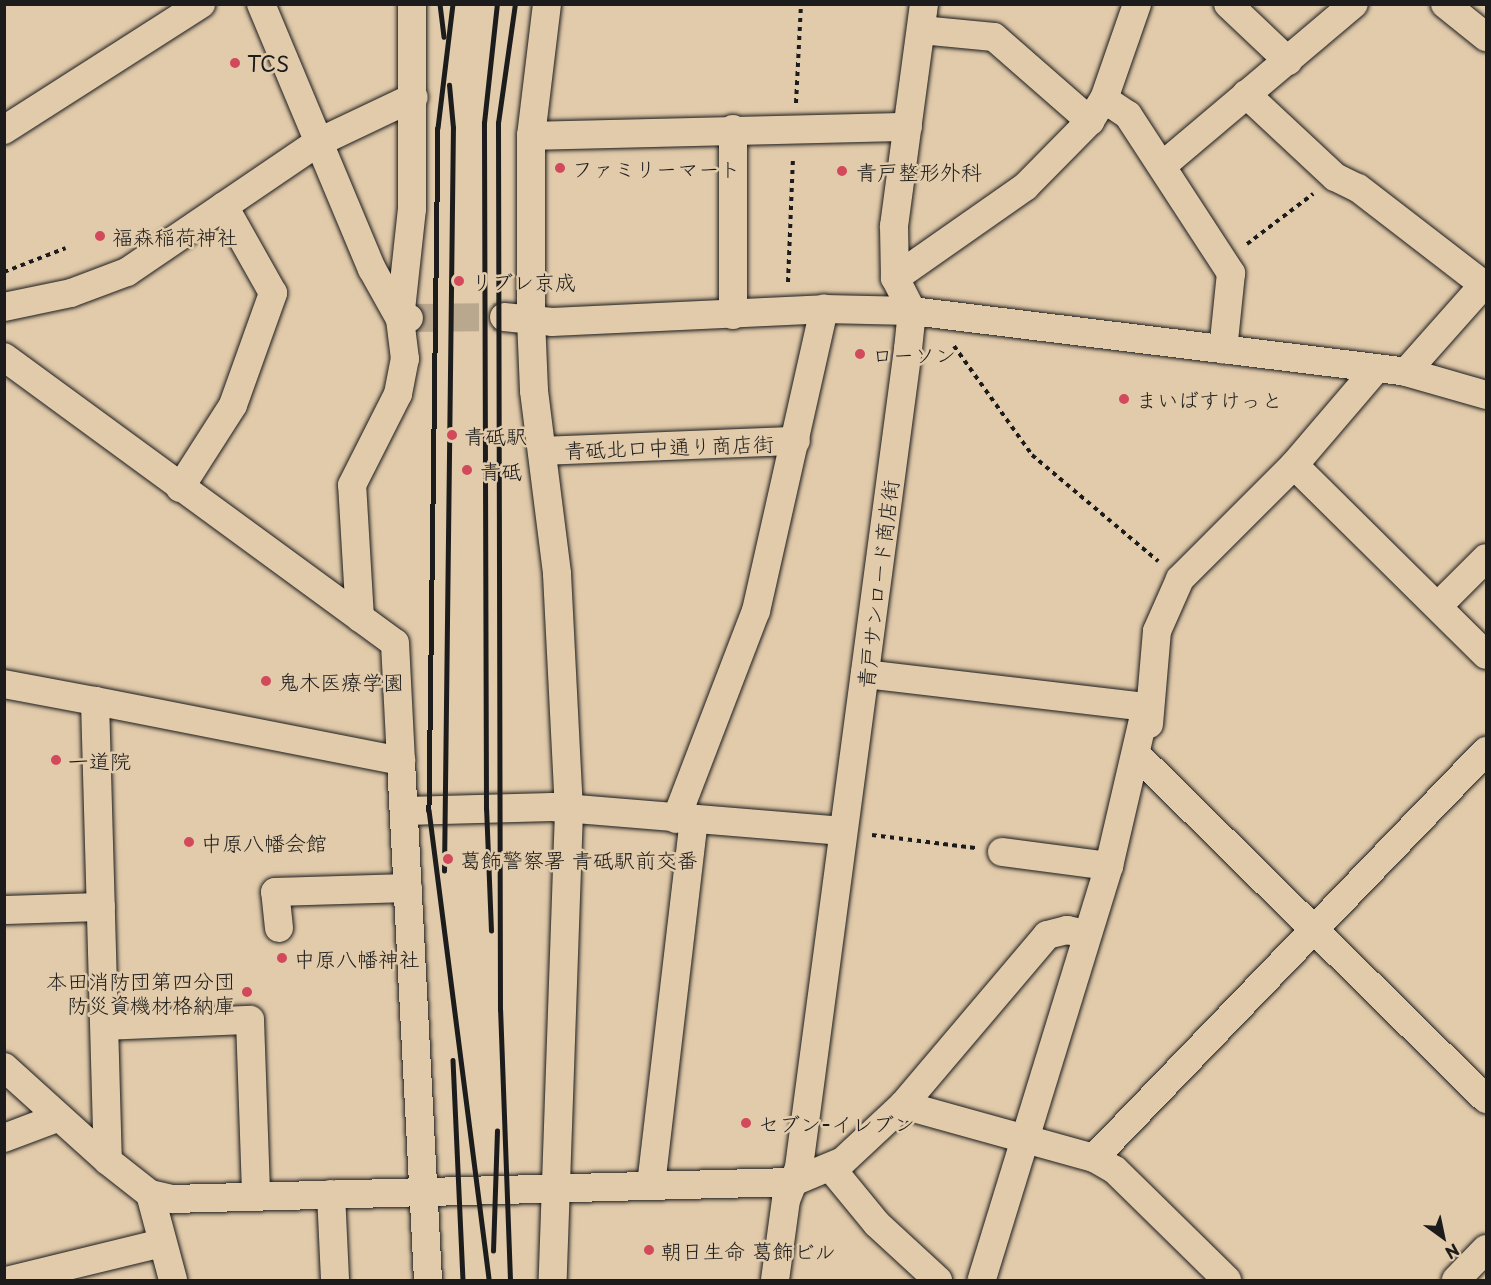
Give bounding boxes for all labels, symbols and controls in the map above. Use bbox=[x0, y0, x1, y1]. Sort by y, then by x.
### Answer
place label: TCS bbox=[247, 50, 289, 76]
marker: TCS bbox=[228, 56, 242, 70]
place label: ファミリーマート bbox=[572, 155, 740, 181]
place label: 青戸整形外科 bbox=[856, 158, 982, 184]
marker: ファミリーマート bbox=[553, 161, 567, 175]
marker: 青戸整形外科 bbox=[833, 162, 851, 180]
place label: 福森稲荷神社 bbox=[112, 223, 238, 249]
marker: 福森稲荷神社 bbox=[93, 229, 107, 243]
place label: リブレ京成 bbox=[471, 268, 576, 294]
marker: リブレ京成 bbox=[452, 274, 466, 288]
place label: ローソン bbox=[872, 341, 956, 367]
marker: ローソン bbox=[853, 347, 867, 361]
place label: まいばすけっと bbox=[1136, 386, 1283, 412]
marker: まいばすけっと bbox=[1117, 392, 1131, 406]
place label: 青砥駅 bbox=[464, 422, 527, 448]
marker: 青砥駅 bbox=[445, 428, 459, 442]
street label: 青砥北口中通り商店街 bbox=[564, 430, 774, 462]
place label: 青砥 bbox=[480, 457, 522, 483]
marker: 青砥 bbox=[458, 461, 476, 479]
street label: 青戸サンロード商店街 bbox=[852, 478, 902, 690]
place label: 鬼木医療学園 bbox=[278, 668, 404, 694]
marker: 鬼木医療学園 bbox=[259, 674, 273, 688]
place label: 一道院 bbox=[68, 747, 131, 773]
marker: 一道院 bbox=[49, 753, 63, 767]
place label: 中原八幡会館 bbox=[201, 829, 327, 855]
marker: 中原八幡会館 bbox=[182, 835, 196, 849]
place label: 葛飾警察署 青砥駅前交番 bbox=[460, 846, 698, 872]
marker: 葛飾警察署 青砥駅前交番 bbox=[441, 852, 455, 866]
place label: 中原八幡神社 bbox=[294, 945, 420, 971]
marker: 中原八幡神社 bbox=[275, 951, 289, 965]
place label: 本田消防団第四分団 防災資機材格納庫 bbox=[46, 967, 235, 1017]
marker: 本田消防団第四分団 防災資機材格納庫 bbox=[240, 985, 254, 999]
place label: セブン-イレブン bbox=[758, 1110, 915, 1136]
marker: セブン-イレブン bbox=[739, 1116, 753, 1130]
north arrow bbox=[1413, 1207, 1473, 1267]
place label: 朝日生命 葛飾ビル bbox=[661, 1237, 836, 1263]
text: N bbox=[1441, 1239, 1465, 1266]
marker: 朝日生命 葛飾ビル bbox=[642, 1243, 656, 1257]

